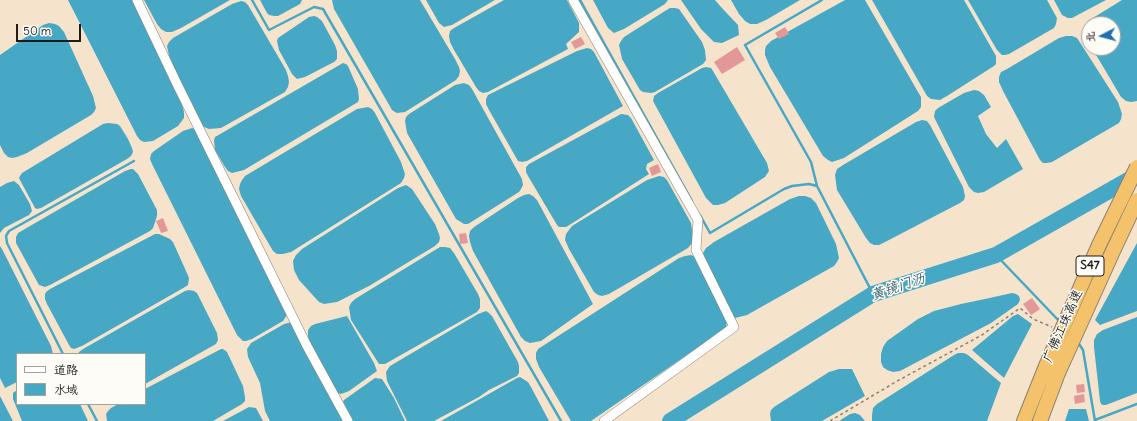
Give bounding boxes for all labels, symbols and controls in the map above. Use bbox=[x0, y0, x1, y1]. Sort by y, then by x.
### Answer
scale bar bbox=[18, 16, 83, 42]
north arrow bbox=[1081, 16, 1121, 56]
text: 50 m bbox=[23, 23, 51, 38]
text: 北 bbox=[1083, 31, 1098, 43]
road number: S47 bbox=[1076, 256, 1104, 276]
water label: 黄镜门沥 bbox=[869, 270, 927, 304]
street label: 广佛江珠高速 bbox=[1040, 287, 1086, 365]
legend bbox=[16, 353, 146, 405]
text: 道路 bbox=[54, 362, 78, 377]
text: 水域 bbox=[54, 382, 78, 397]

